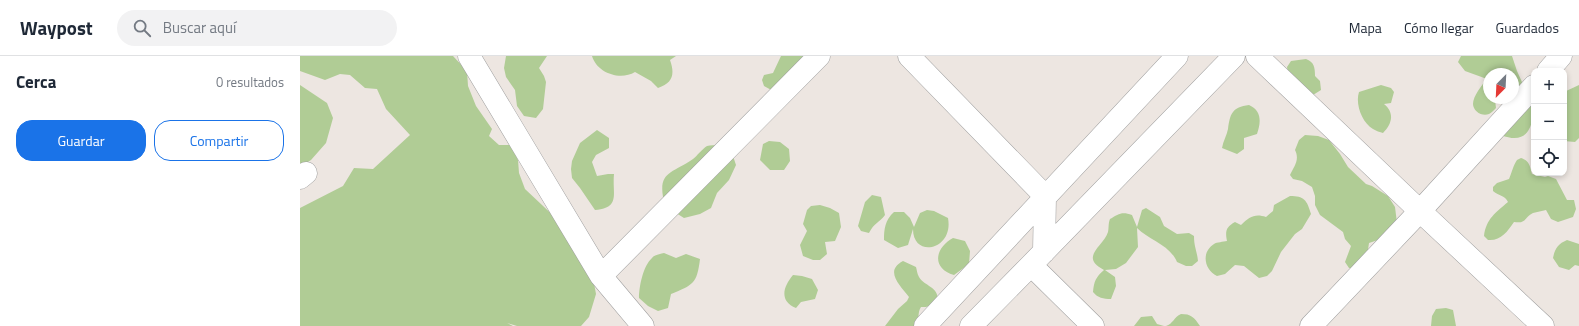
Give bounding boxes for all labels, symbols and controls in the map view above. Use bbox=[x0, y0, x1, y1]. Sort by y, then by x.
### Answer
search box bbox=[117, 10, 397, 46]
text: Waypost bbox=[20, 13, 93, 42]
text: Buscar aquí bbox=[163, 16, 236, 39]
icon: search bbox=[131, 17, 153, 39]
text: Mapa bbox=[1349, 17, 1382, 38]
text: Cómo llegar bbox=[1404, 17, 1474, 38]
text: Guardados bbox=[1496, 17, 1559, 38]
north arrow bbox=[1483, 68, 1519, 104]
map controls bbox=[1531, 68, 1567, 176]
button: + bbox=[1531, 68, 1567, 104]
text: Cerca bbox=[16, 69, 56, 95]
text: 0 resultados bbox=[216, 72, 284, 92]
button: − bbox=[1531, 104, 1567, 140]
button: Guardar bbox=[16, 120, 146, 161]
button: Compartir bbox=[154, 120, 284, 161]
button: locate bbox=[1531, 140, 1567, 176]

